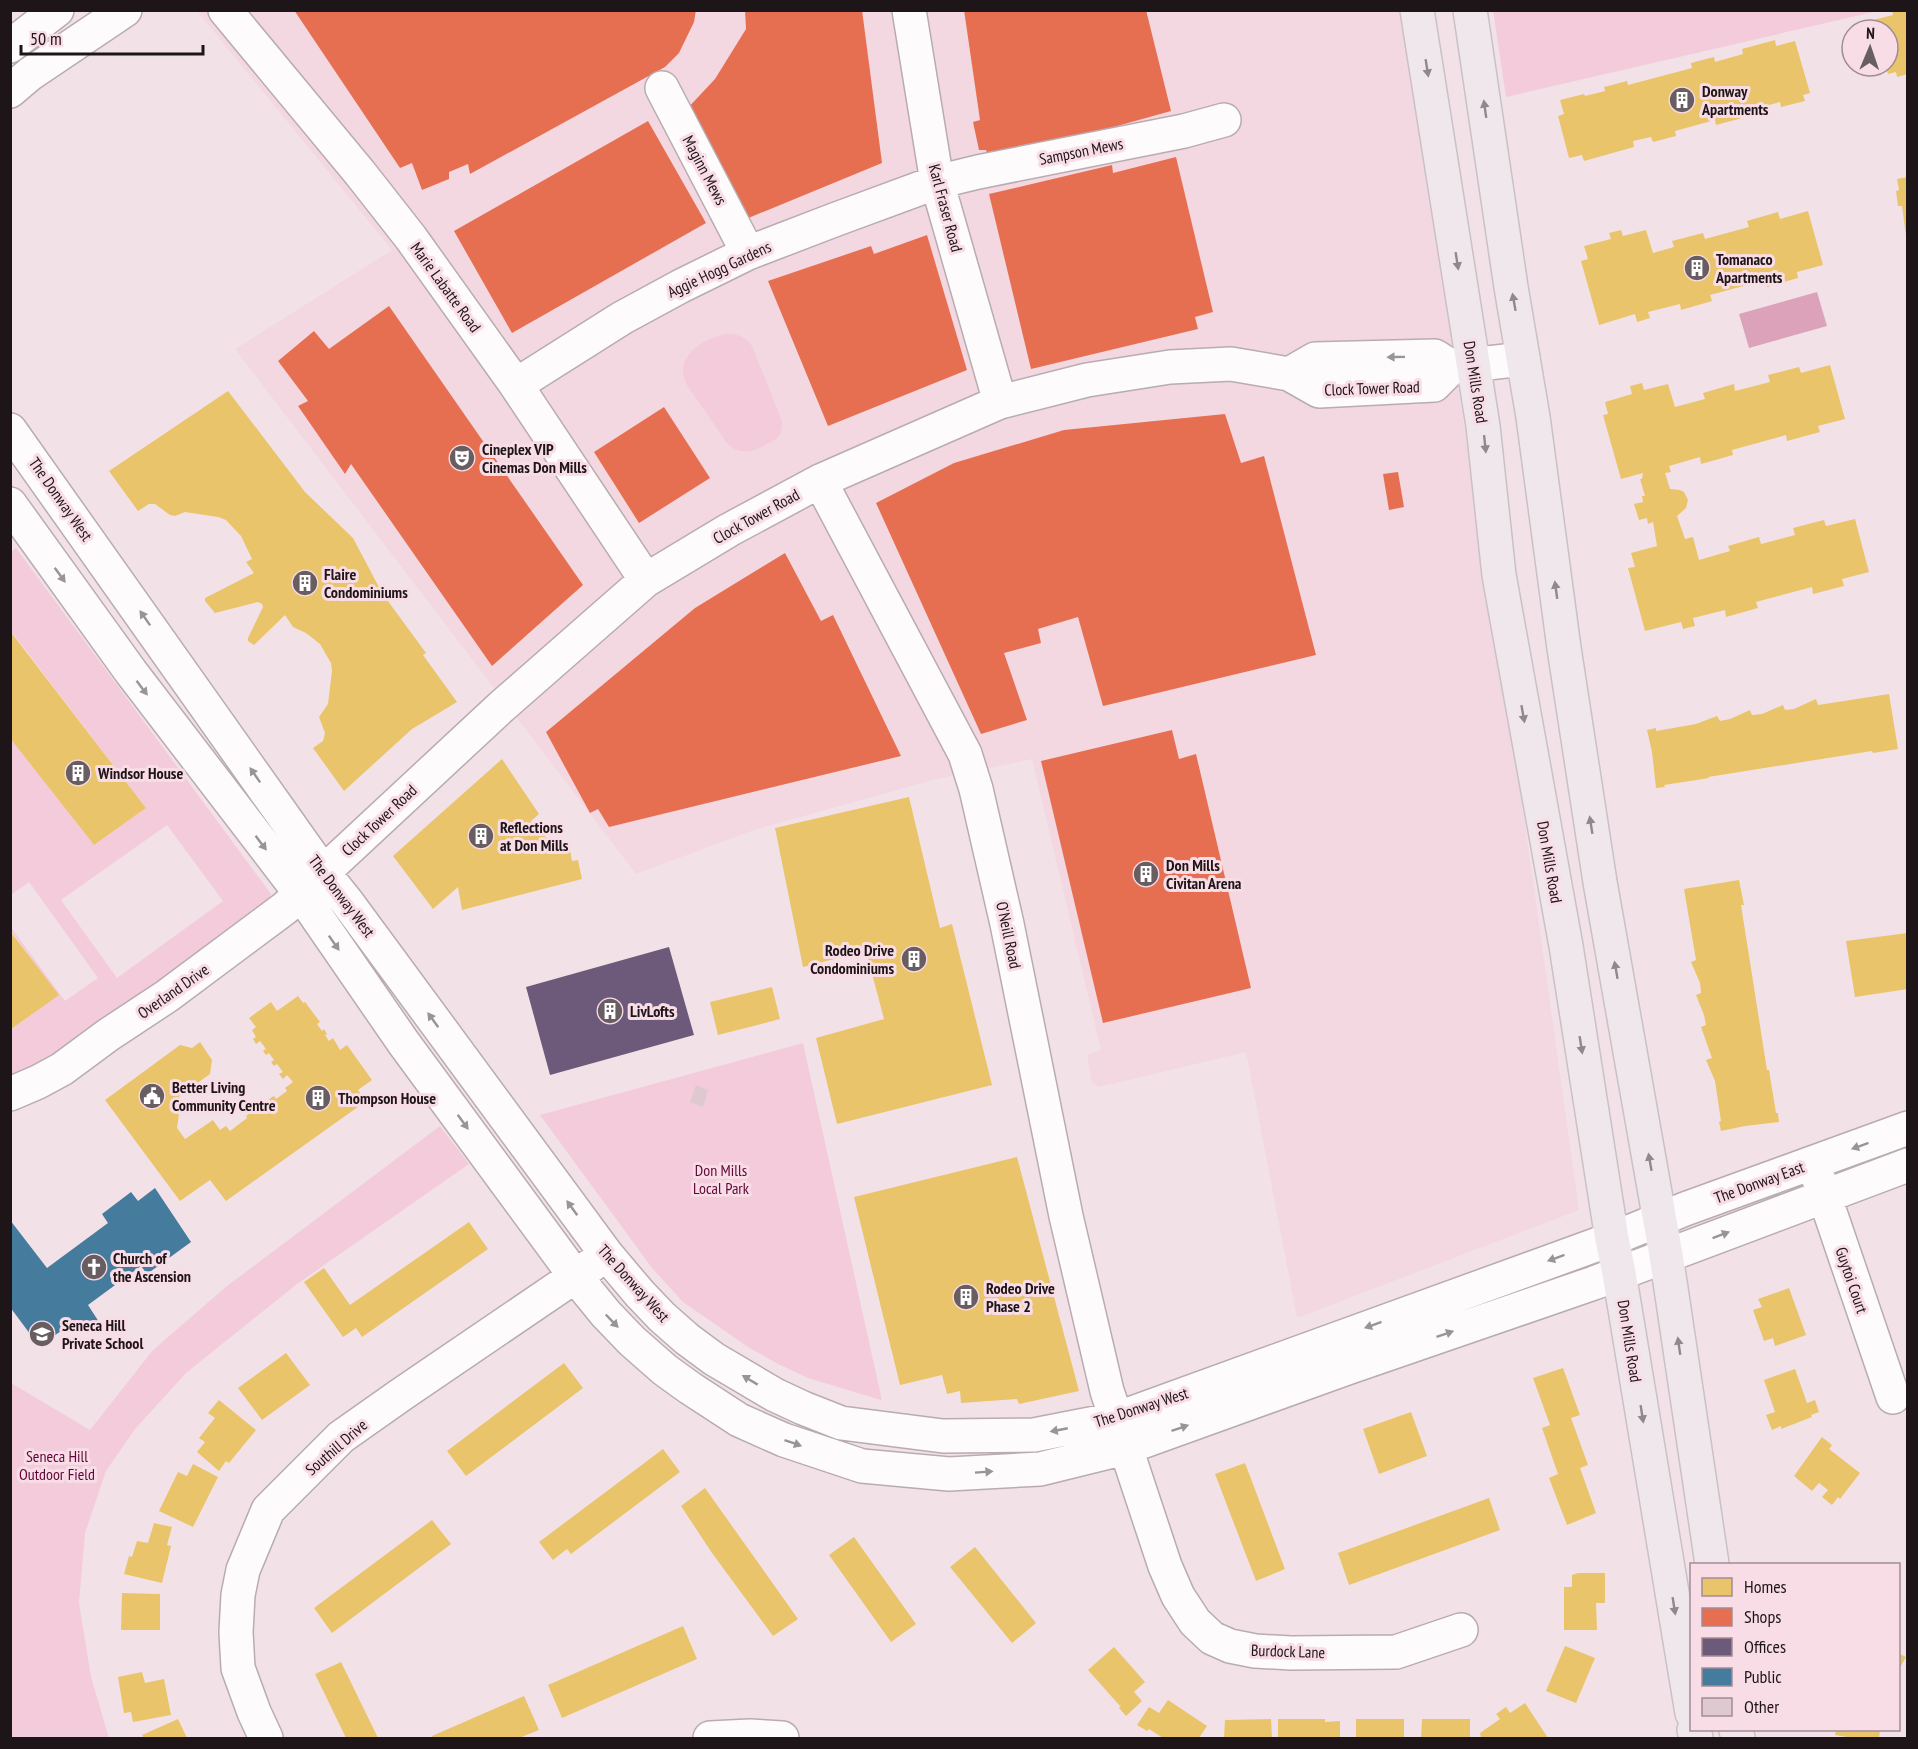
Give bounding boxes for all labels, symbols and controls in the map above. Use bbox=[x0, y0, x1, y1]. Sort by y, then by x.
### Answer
scale bar bbox=[21, 18, 202, 56]
north arrow bbox=[1840, 18, 1900, 78]
text: N bbox=[1866, 23, 1875, 43]
text: 50 m bbox=[30, 27, 62, 50]
one-way arrow bbox=[1422, 59, 1431, 78]
place label: Donway Apartments bbox=[1701, 81, 1769, 119]
building icon: Donway Apartments bbox=[1667, 85, 1697, 115]
one-way arrow bbox=[1480, 99, 1489, 118]
street label: Maginn Mews bbox=[678, 132, 732, 208]
street label: Sampson Mews bbox=[1037, 133, 1125, 169]
street label: Karl Fraser Road bbox=[925, 162, 967, 254]
street label: Aggie Hogg Gardens bbox=[664, 236, 774, 302]
street label: Marie Labatte Road bbox=[407, 238, 485, 336]
place label: Tomanaco Apartments bbox=[1715, 249, 1783, 287]
one-way arrow bbox=[1453, 251, 1462, 270]
building icon: Tomanaco Apartments bbox=[1682, 253, 1712, 283]
one-way arrow bbox=[1509, 292, 1518, 311]
street label: Don Mills Road bbox=[1460, 339, 1492, 425]
one-way arrow bbox=[1387, 352, 1406, 362]
street label: Clock Tower Road bbox=[1324, 376, 1420, 400]
one-way arrow bbox=[1480, 434, 1490, 453]
place label: Cineplex VIP Cinemas Don Mills bbox=[482, 439, 587, 477]
theatre icon: Cineplex VIP Cinemas Don Mills bbox=[447, 443, 477, 473]
street label: The Donway West bbox=[25, 453, 98, 545]
street label: Clock Tower Road bbox=[709, 484, 803, 548]
place label: Flaire Condominiums bbox=[324, 564, 408, 602]
one-way arrow bbox=[54, 568, 66, 583]
building icon: Flaire Condominiums bbox=[290, 568, 320, 598]
one-way arrow bbox=[1552, 581, 1561, 600]
one-way arrow bbox=[139, 611, 151, 627]
one-way arrow bbox=[136, 680, 148, 695]
one-way arrow bbox=[1519, 705, 1528, 724]
building icon: Windsor House bbox=[63, 758, 93, 788]
place label: Windsor House bbox=[97, 763, 183, 783]
one-way arrow bbox=[249, 767, 261, 783]
street label: Clock Tower Road bbox=[337, 780, 421, 860]
one-way arrow bbox=[1586, 815, 1595, 834]
place label: Reflections at Don Mills bbox=[500, 817, 569, 855]
street label: Don Mills Road bbox=[1533, 819, 1567, 905]
building icon: Reflections at Don Mills bbox=[466, 821, 496, 851]
one-way arrow bbox=[254, 835, 266, 850]
street label: The Donway West bbox=[305, 851, 380, 941]
place label: Don Mills Civitan Arena bbox=[1166, 855, 1242, 893]
building icon: Don Mills Civitan Arena bbox=[1131, 859, 1161, 889]
street label: O'Neill Road bbox=[992, 900, 1026, 970]
one-way arrow bbox=[328, 934, 340, 950]
place label: Rodeo Drive Condominiums bbox=[810, 940, 894, 978]
building icon: Rodeo Drive Condominiums bbox=[899, 944, 929, 974]
street label: Overland Drive bbox=[134, 959, 212, 1023]
one-way arrow bbox=[1611, 960, 1620, 979]
building icon: LivLofts bbox=[595, 996, 625, 1026]
place label: LivLofts bbox=[630, 1001, 675, 1021]
one-way arrow bbox=[427, 1012, 439, 1028]
one-way arrow bbox=[1577, 1036, 1586, 1055]
place label: Better Living Community Centre bbox=[172, 1077, 276, 1115]
public building icon: Better Living Community Centre bbox=[137, 1081, 167, 1111]
building icon: Thompson House bbox=[303, 1083, 333, 1113]
place label: Thompson House bbox=[338, 1088, 436, 1108]
one-way arrow bbox=[457, 1114, 469, 1130]
one-way arrow bbox=[1851, 1141, 1869, 1151]
one-way arrow bbox=[1645, 1152, 1654, 1171]
street label: The Donway East bbox=[1711, 1156, 1807, 1208]
park label: Don Mills Local Park bbox=[693, 1160, 750, 1198]
one-way arrow bbox=[566, 1200, 578, 1216]
one-way arrow bbox=[1712, 1230, 1730, 1239]
street label: The Donway West bbox=[594, 1240, 674, 1326]
street label: Guytoi Court bbox=[1831, 1244, 1873, 1316]
place label: Church of the Ascension bbox=[113, 1248, 191, 1286]
church icon: Church of the Ascension bbox=[79, 1252, 109, 1282]
one-way arrow bbox=[1547, 1253, 1565, 1263]
place label: Rodeo Drive Phase 2 bbox=[986, 1278, 1055, 1316]
building icon: Rodeo Drive Phase 2 bbox=[951, 1282, 981, 1312]
street label: Don Mills Road bbox=[1614, 1298, 1646, 1384]
one-way arrow bbox=[605, 1314, 619, 1328]
place label: Seneca Hill Private School bbox=[62, 1315, 143, 1353]
school or university icon: Seneca Hill Private School bbox=[27, 1319, 57, 1349]
one-way arrow bbox=[1364, 1320, 1382, 1330]
one-way arrow bbox=[1436, 1329, 1454, 1339]
one-way arrow bbox=[1675, 1336, 1684, 1355]
one-way arrow bbox=[742, 1375, 758, 1386]
street label: The Donway West bbox=[1091, 1382, 1191, 1432]
one-way arrow bbox=[1638, 1405, 1647, 1424]
street label: Southill Drive bbox=[301, 1415, 371, 1479]
one-way arrow bbox=[1171, 1423, 1189, 1433]
one-way arrow bbox=[1049, 1426, 1068, 1435]
one-way arrow bbox=[784, 1438, 802, 1448]
park label: Seneca Hill Outdoor Field bbox=[19, 1446, 95, 1484]
one-way arrow bbox=[974, 1468, 993, 1477]
legend bbox=[1690, 1563, 1900, 1731]
text: Homes bbox=[1744, 1575, 1787, 1598]
one-way arrow bbox=[1670, 1597, 1679, 1616]
text: Shops bbox=[1744, 1605, 1781, 1628]
text: Offices bbox=[1744, 1635, 1786, 1658]
street label: Burdock Lane bbox=[1251, 1640, 1325, 1662]
text: Public bbox=[1744, 1665, 1782, 1688]
text: Other bbox=[1744, 1695, 1779, 1718]

